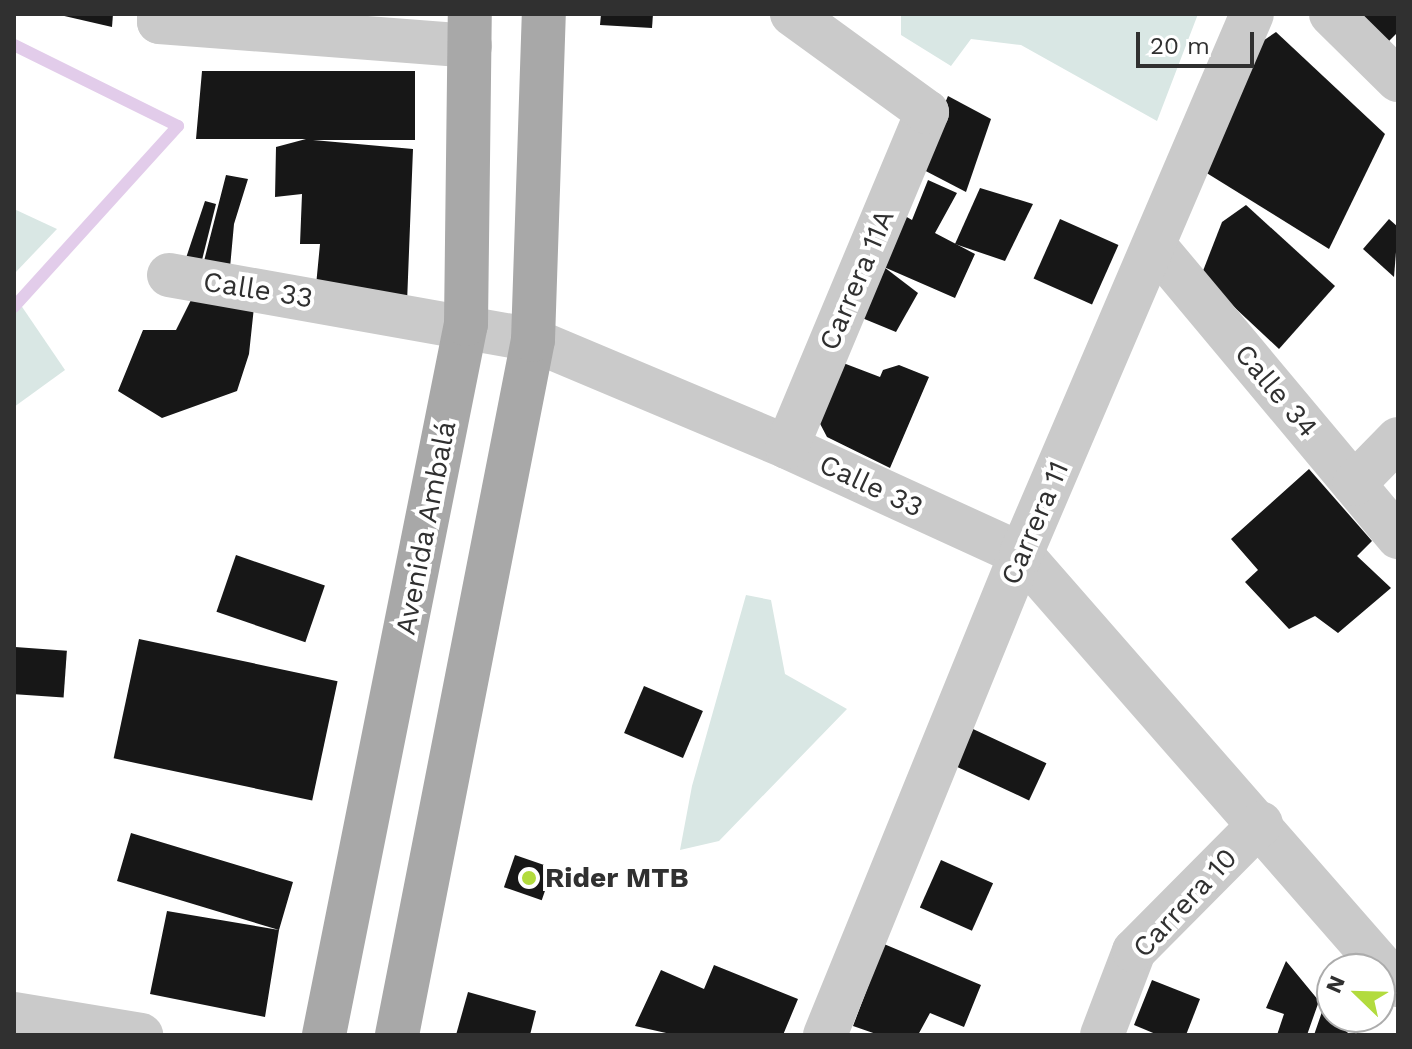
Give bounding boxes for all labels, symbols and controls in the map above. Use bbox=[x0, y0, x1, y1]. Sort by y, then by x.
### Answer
scale bar bbox=[1140, 16, 1258, 66]
text: 20 m bbox=[1150, 32, 1210, 60]
street label: Carrera 11A bbox=[812, 204, 902, 356]
street label: Calle 33 bbox=[201, 265, 315, 315]
street label: Calle 34 bbox=[1227, 338, 1325, 444]
street label: Avenida Ambalá bbox=[389, 417, 463, 639]
street label: Calle 33 bbox=[814, 447, 928, 525]
street label: Carrera 11 bbox=[994, 456, 1076, 590]
street label: Carrera 10 bbox=[1126, 841, 1244, 965]
place label: Rider MTB bbox=[545, 861, 689, 895]
marker: Rider MTB bbox=[520, 869, 538, 887]
north arrow bbox=[1316, 953, 1396, 1033]
text: N bbox=[1321, 972, 1350, 997]

